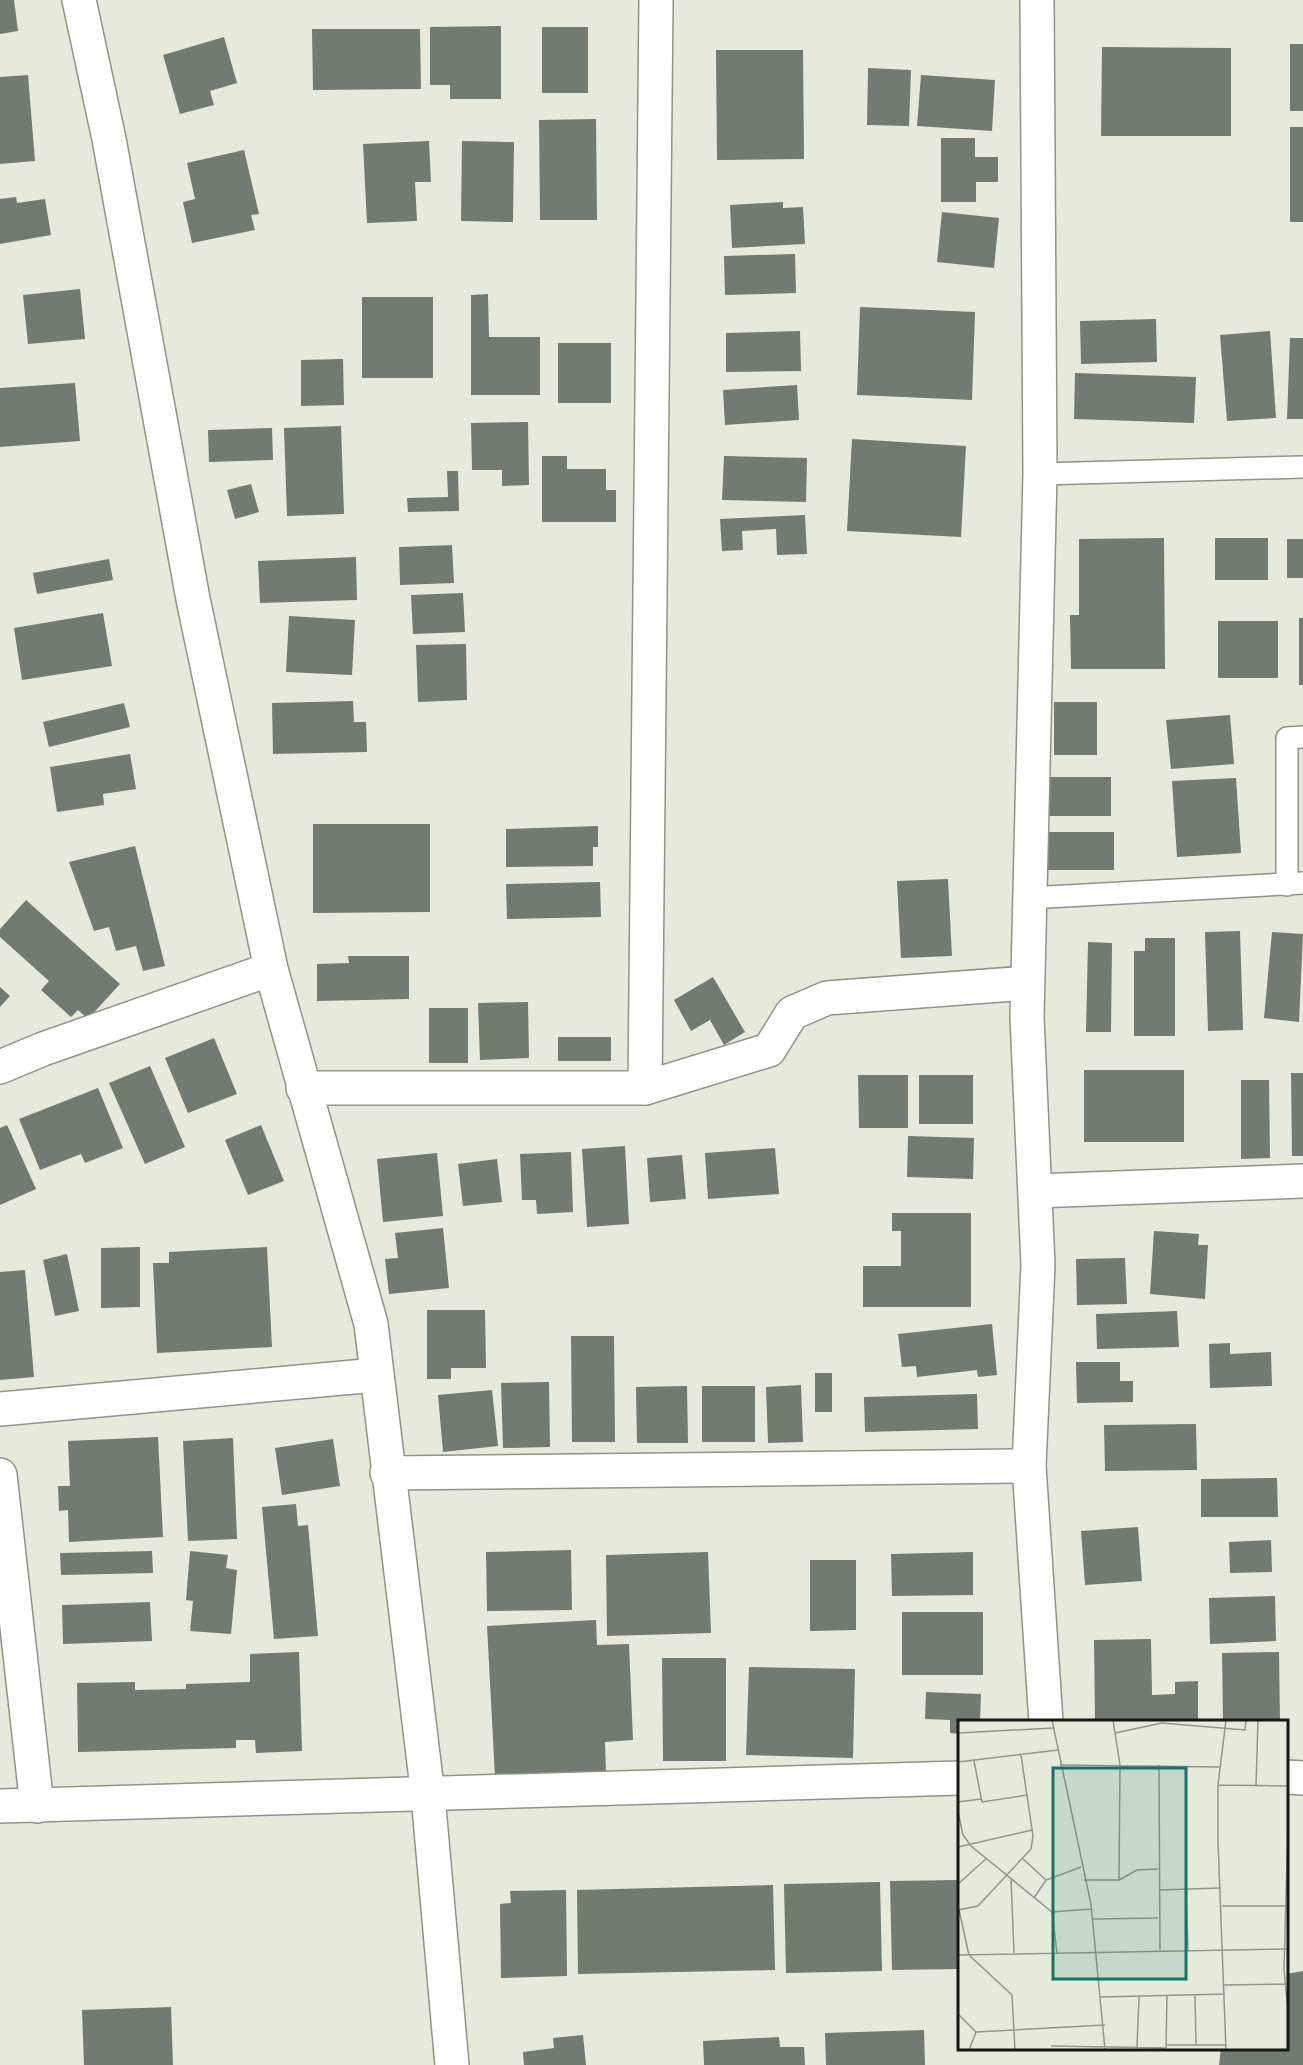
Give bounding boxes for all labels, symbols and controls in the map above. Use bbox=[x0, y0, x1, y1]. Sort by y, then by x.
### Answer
inset map bbox=[958, 1720, 1288, 2050]

